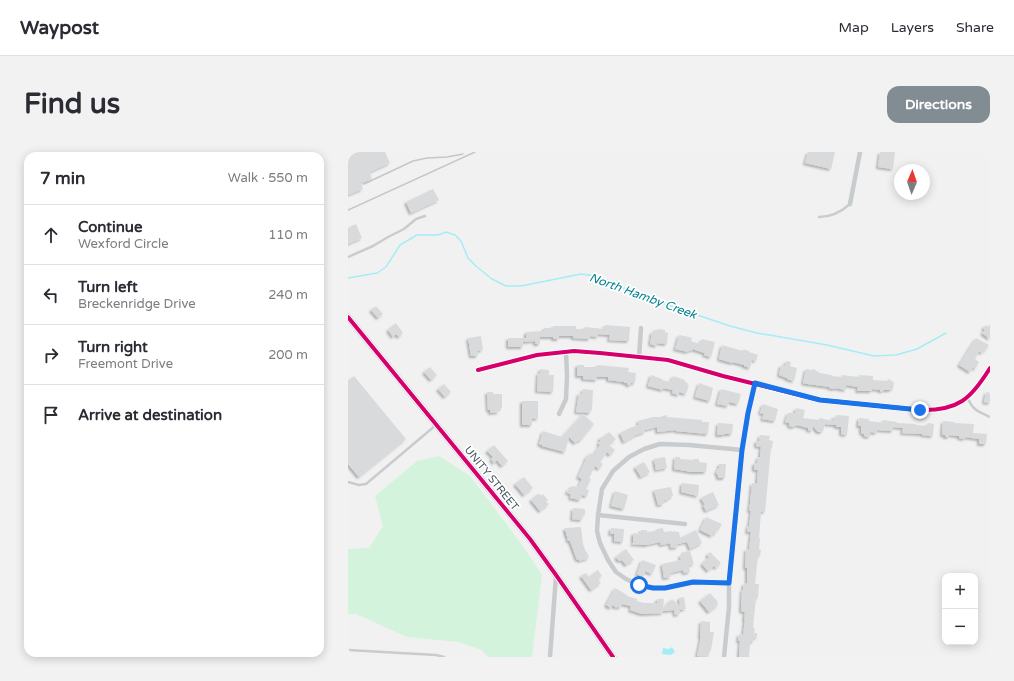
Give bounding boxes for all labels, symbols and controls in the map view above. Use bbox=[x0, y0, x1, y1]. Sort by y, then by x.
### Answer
text: Waypost bbox=[20, 17, 99, 39]
text: Map bbox=[839, 19, 869, 36]
text: Layers bbox=[891, 19, 934, 36]
text: Share bbox=[956, 19, 994, 36]
button: Directions bbox=[887, 86, 990, 123]
text: Find us bbox=[24, 87, 120, 121]
north arrow bbox=[894, 164, 930, 200]
text: 7 min bbox=[40, 168, 85, 189]
text: Walk · 550 m bbox=[228, 170, 308, 186]
text: Continue bbox=[78, 218, 142, 236]
icon: ahead bbox=[40, 224, 62, 246]
text: 110 m bbox=[268, 227, 308, 243]
text: Wexford Circle bbox=[78, 236, 169, 252]
water label: North Hamby Creek bbox=[587, 270, 700, 322]
text: Turn left bbox=[78, 278, 138, 296]
icon: left bbox=[40, 284, 62, 306]
text: 240 m bbox=[268, 287, 308, 303]
text: Breckenridge Drive bbox=[78, 296, 196, 312]
text: Turn right bbox=[78, 338, 148, 356]
icon: right bbox=[40, 344, 62, 366]
text: 200 m bbox=[268, 347, 308, 363]
text: Freemont Drive bbox=[78, 356, 173, 372]
route end bbox=[911, 401, 929, 419]
icon: arrive bbox=[40, 404, 62, 426]
text: Arrive at destination bbox=[78, 406, 222, 424]
street label: UNITY STREET bbox=[462, 444, 522, 513]
map controls bbox=[942, 573, 978, 645]
button: + bbox=[942, 573, 978, 609]
route start bbox=[630, 576, 648, 594]
button: − bbox=[942, 609, 978, 645]

